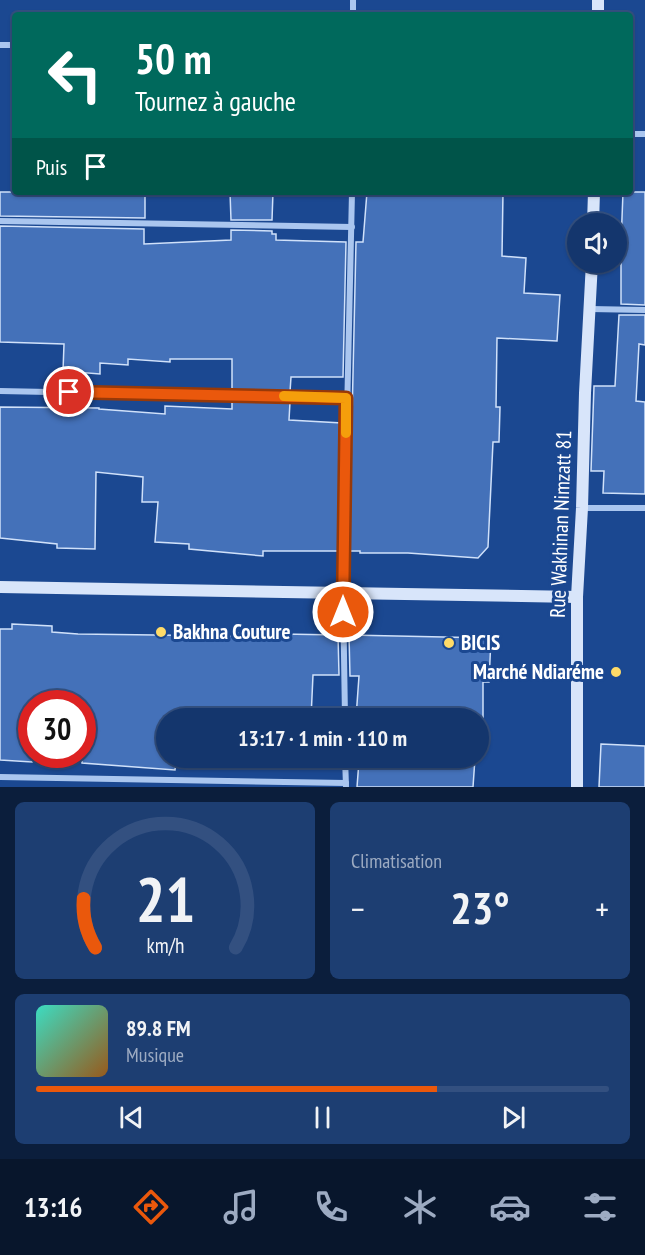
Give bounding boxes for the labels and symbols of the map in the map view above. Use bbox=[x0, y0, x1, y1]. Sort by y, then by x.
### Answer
pin bbox=[43, 366, 94, 417]
street label: Rue Wakhinan Nimzatt 81 bbox=[544, 430, 577, 618]
position arrow bbox=[311, 580, 375, 644]
place label: Bakhna Couture bbox=[173, 618, 291, 645]
marker: Bakhna Couture bbox=[154, 625, 168, 639]
place label: BICIS bbox=[461, 629, 500, 656]
marker: BICIS bbox=[442, 636, 456, 650]
place label: Marché Ndiaréme bbox=[473, 658, 604, 685]
marker: Marché Ndiaréme bbox=[609, 665, 623, 679]
speed limit sign: 30 bbox=[18, 690, 96, 768]

